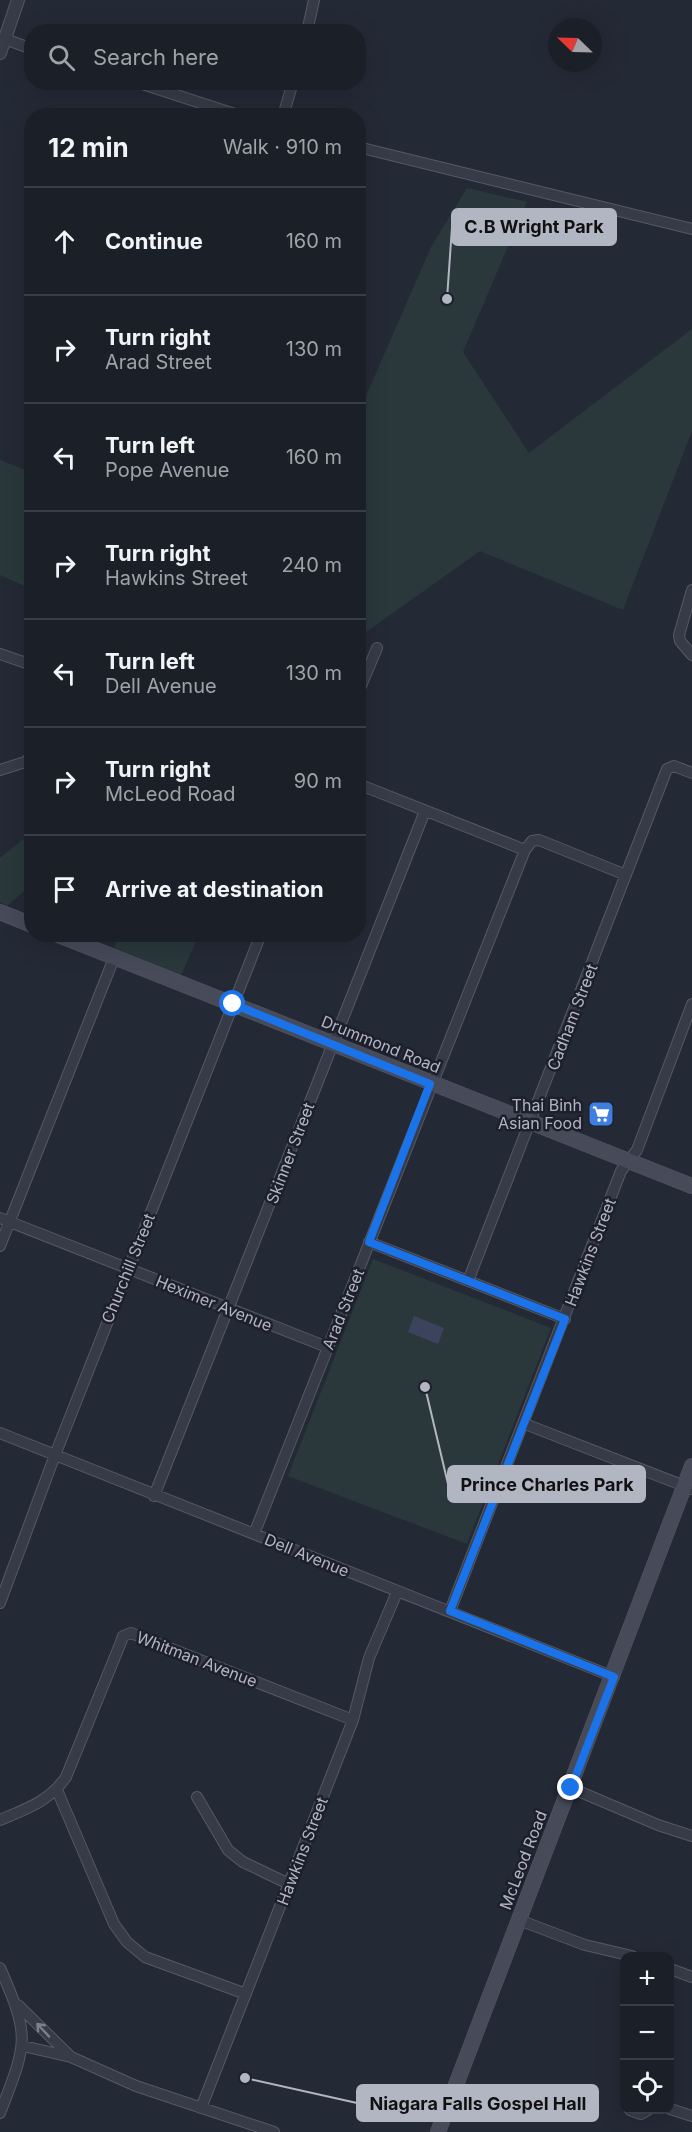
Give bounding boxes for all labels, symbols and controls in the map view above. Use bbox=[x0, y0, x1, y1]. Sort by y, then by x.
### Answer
north arrow bbox=[548, 18, 602, 72]
search box bbox=[24, 24, 366, 90]
icon: search bbox=[45, 41, 78, 74]
text: Search here bbox=[93, 44, 219, 70]
text: 12 min bbox=[48, 132, 129, 163]
text: Walk · 910 m bbox=[223, 135, 342, 159]
callout: C.B Wright Park bbox=[452, 209, 616, 245]
text: C.B Wright Park bbox=[464, 216, 604, 237]
icon: ahead bbox=[48, 225, 81, 258]
text: Continue bbox=[105, 228, 203, 254]
text: 160 m bbox=[286, 229, 342, 253]
text: Turn right bbox=[105, 324, 211, 350]
icon: right bbox=[48, 333, 81, 366]
text: 130 m bbox=[286, 337, 342, 361]
text: Arad Street bbox=[105, 350, 212, 374]
text: Turn left bbox=[105, 432, 195, 458]
icon: left bbox=[48, 441, 81, 474]
text: 160 m bbox=[286, 445, 342, 469]
text: Pope Avenue bbox=[105, 458, 229, 482]
text: Turn right bbox=[105, 540, 211, 566]
icon: right bbox=[48, 549, 81, 582]
text: 240 m bbox=[281, 553, 342, 577]
text: Hawkins Street bbox=[105, 566, 248, 590]
text: Turn left bbox=[105, 648, 195, 674]
icon: left bbox=[48, 657, 81, 690]
text: 130 m bbox=[286, 661, 342, 685]
text: Dell Avenue bbox=[105, 674, 217, 698]
text: Turn right bbox=[105, 756, 211, 782]
icon: right bbox=[48, 765, 81, 798]
text: 90 m bbox=[294, 769, 342, 793]
text: McLeod Road bbox=[105, 782, 236, 806]
icon: arrive bbox=[48, 873, 81, 906]
text: Arrive at destination bbox=[105, 876, 324, 902]
street label: Cadham Street bbox=[542, 961, 602, 1073]
route start bbox=[219, 990, 245, 1016]
street label: Drummond Road bbox=[318, 1011, 444, 1077]
place label: Thai Binh Asian Food bbox=[498, 1095, 582, 1133]
supermarket icon: Thai Binh Asian Food bbox=[586, 1099, 616, 1129]
street label: Skinner Street bbox=[262, 1100, 318, 1206]
street label: Hawkins Street bbox=[560, 1195, 620, 1309]
street label: Churchill Street bbox=[97, 1210, 159, 1326]
street label: Arad Street bbox=[318, 1266, 368, 1352]
street label: Heximer Avenue bbox=[153, 1271, 275, 1335]
callout: Prince Charles Park bbox=[448, 1466, 645, 1502]
text: Prince Charles Park bbox=[460, 1474, 634, 1495]
street label: Dell Avenue bbox=[262, 1529, 352, 1581]
street label: Whitman Avenue bbox=[134, 1627, 260, 1691]
route end bbox=[557, 1774, 583, 1800]
street label: Hawkins Street bbox=[272, 1794, 332, 1908]
street label: McLeod Road bbox=[495, 1808, 551, 1912]
map controls bbox=[620, 1952, 674, 2114]
button: + bbox=[620, 1952, 674, 2006]
button: − bbox=[620, 2006, 674, 2060]
one-way arrow bbox=[36, 2023, 51, 2038]
button: locate bbox=[620, 2060, 674, 2114]
callout: Niagara Falls Gospel Hall bbox=[357, 2085, 598, 2121]
text: Niagara Falls Gospel Hall bbox=[370, 2093, 586, 2114]

